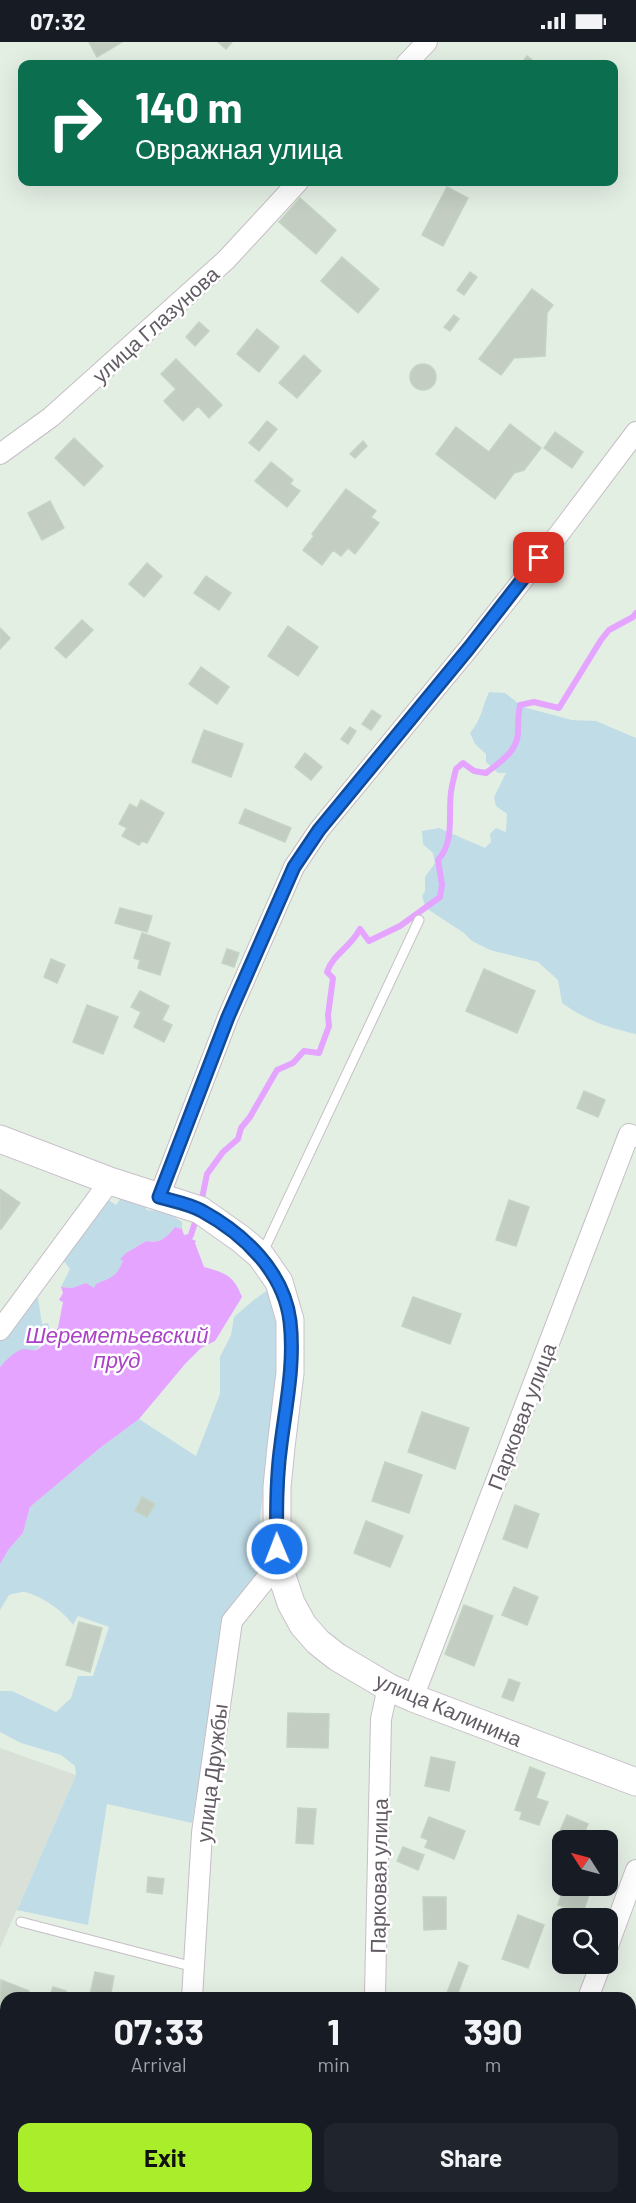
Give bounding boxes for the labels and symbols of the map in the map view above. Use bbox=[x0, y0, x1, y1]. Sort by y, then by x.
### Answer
street label: улица Глазунова bbox=[87, 260, 224, 387]
pin bbox=[513, 532, 564, 583]
water label: Шереметьевский пруд bbox=[26, 1321, 208, 1373]
street label: Парковая улица bbox=[481, 1339, 561, 1493]
position arrow bbox=[245, 1517, 309, 1581]
street label: улица Калинина bbox=[372, 1667, 526, 1751]
street label: улица Дружбы bbox=[190, 1702, 232, 1844]
street label: Парковая улица bbox=[364, 1798, 392, 1954]
north arrow bbox=[552, 1830, 618, 1896]

